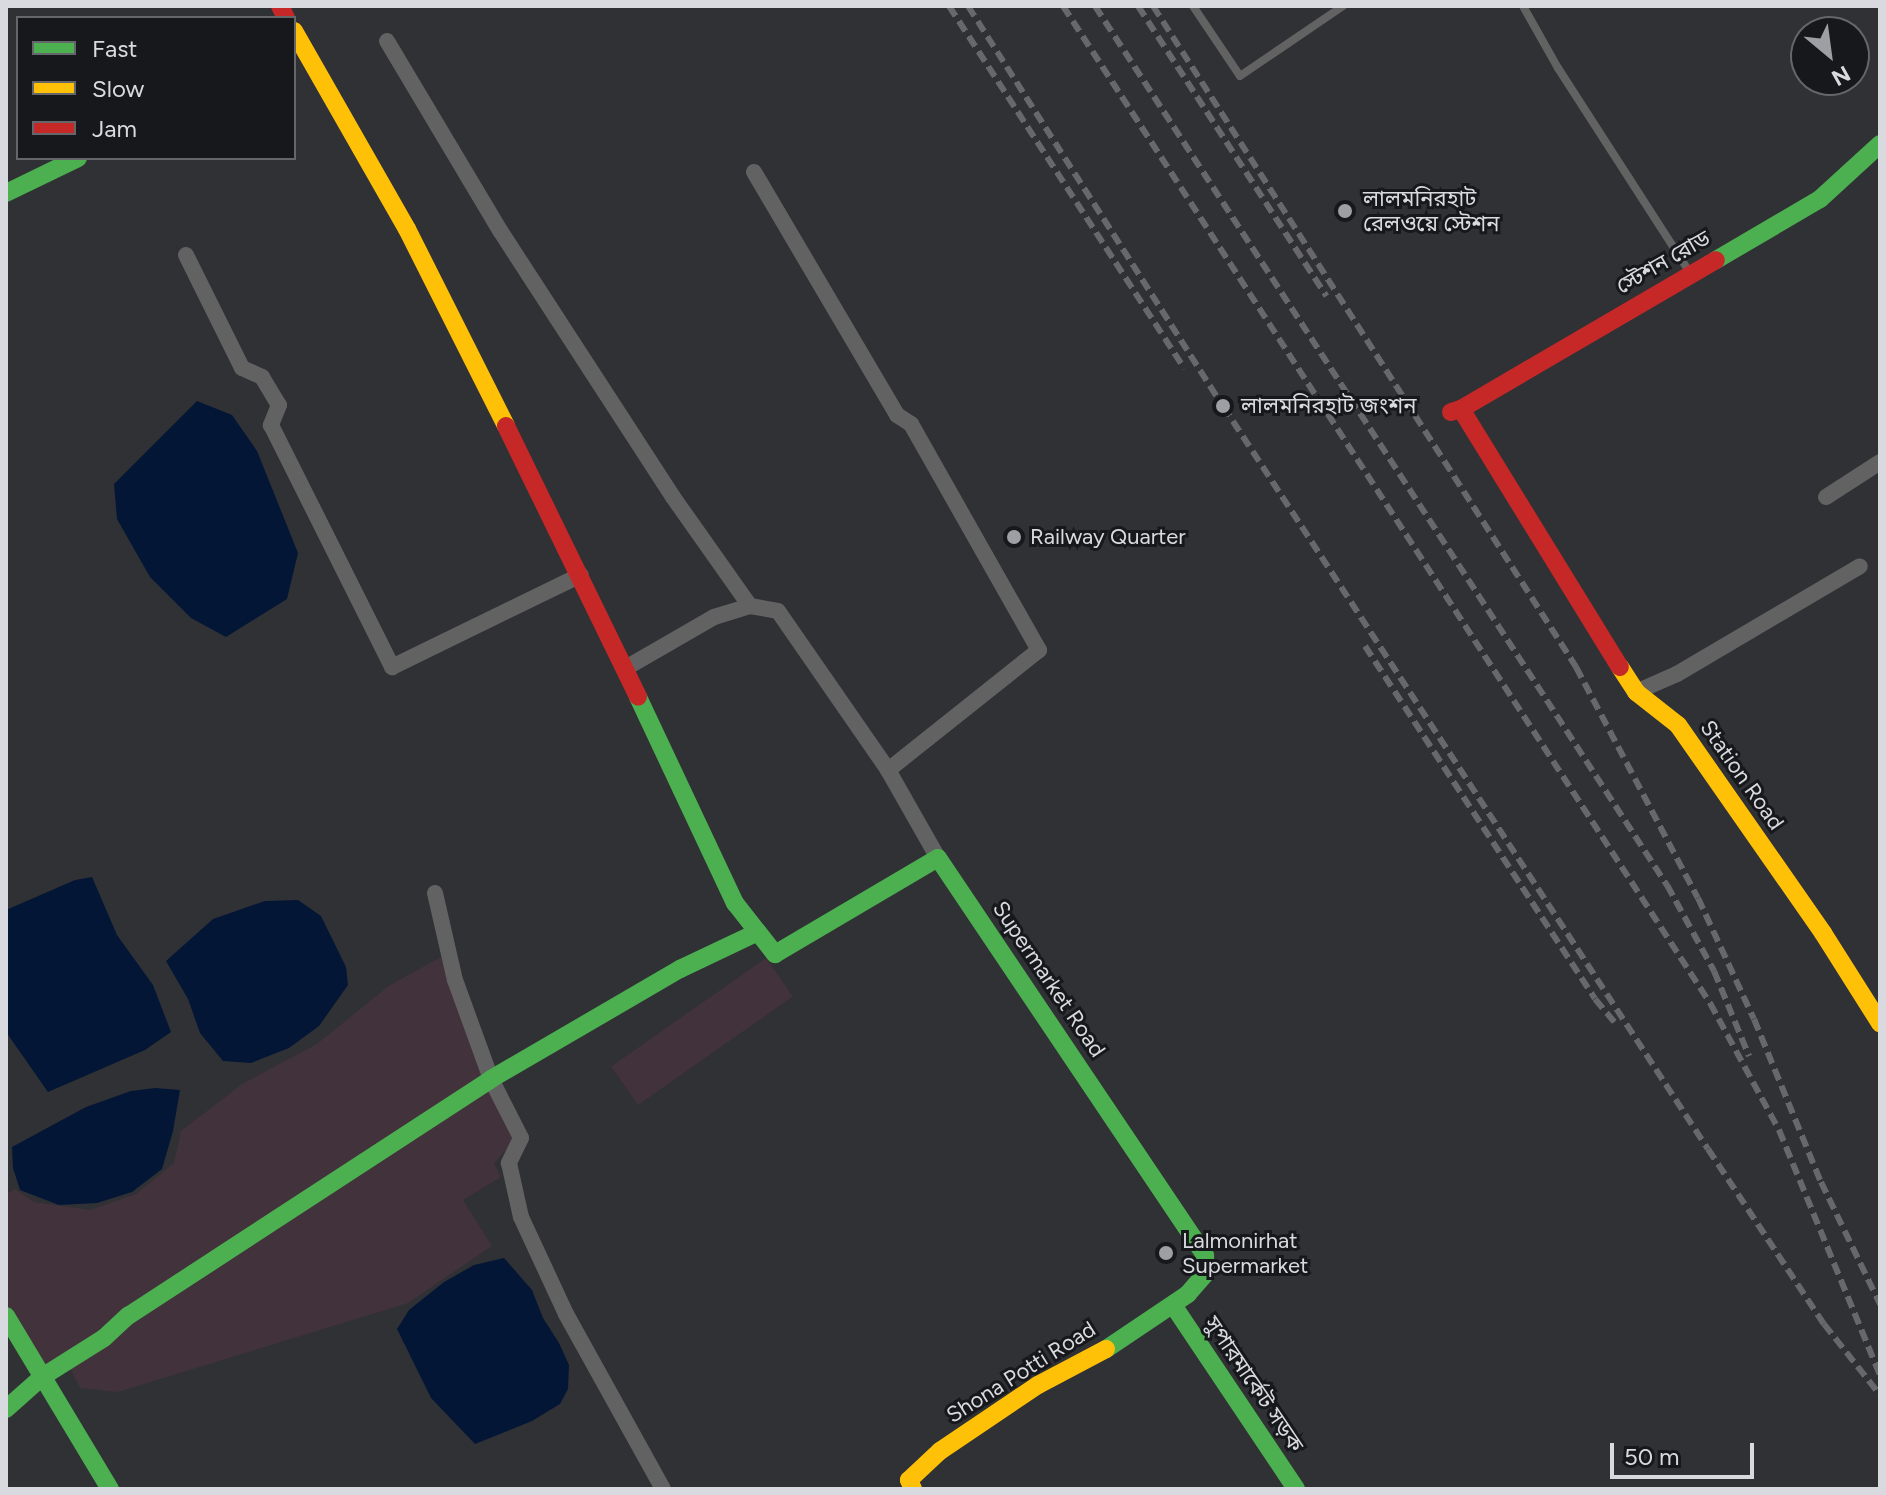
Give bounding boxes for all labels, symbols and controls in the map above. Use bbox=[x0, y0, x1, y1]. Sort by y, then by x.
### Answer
legend bbox=[16, 16, 296, 160]
north arrow bbox=[1790, 16, 1870, 96]
text: Fast bbox=[92, 34, 137, 63]
text: N bbox=[1827, 60, 1855, 92]
text: Slow bbox=[92, 74, 144, 103]
text: Jam bbox=[92, 114, 137, 143]
place label: লালমনিরহাট রেলওয়ে স্টেশন bbox=[1363, 185, 1500, 236]
marker: লালমনিরহাট রেলওয়ে স্টেশন bbox=[1334, 200, 1356, 222]
street label: স্টেশন রোড bbox=[1611, 225, 1715, 299]
place label: লালমনিরহাট জংশন bbox=[1241, 393, 1417, 419]
marker: লালমনিরহাট জংশন bbox=[1212, 395, 1234, 417]
place label: Railway Quarter bbox=[1030, 524, 1186, 550]
marker: Railway Quarter bbox=[1005, 528, 1023, 546]
street label: Station Road bbox=[1695, 715, 1789, 835]
street label: Supermarket Road bbox=[987, 896, 1111, 1062]
place label: Lalmonirhat Supermarket bbox=[1182, 1227, 1308, 1278]
marker: Lalmonirhat Supermarket bbox=[1157, 1244, 1175, 1262]
street label: সুপারমার্কেট সড়ক bbox=[1199, 1311, 1309, 1457]
street label: Shona Potti Road bbox=[942, 1316, 1100, 1428]
scale bar bbox=[1614, 1427, 1758, 1477]
text: 50 m bbox=[1624, 1442, 1680, 1471]

